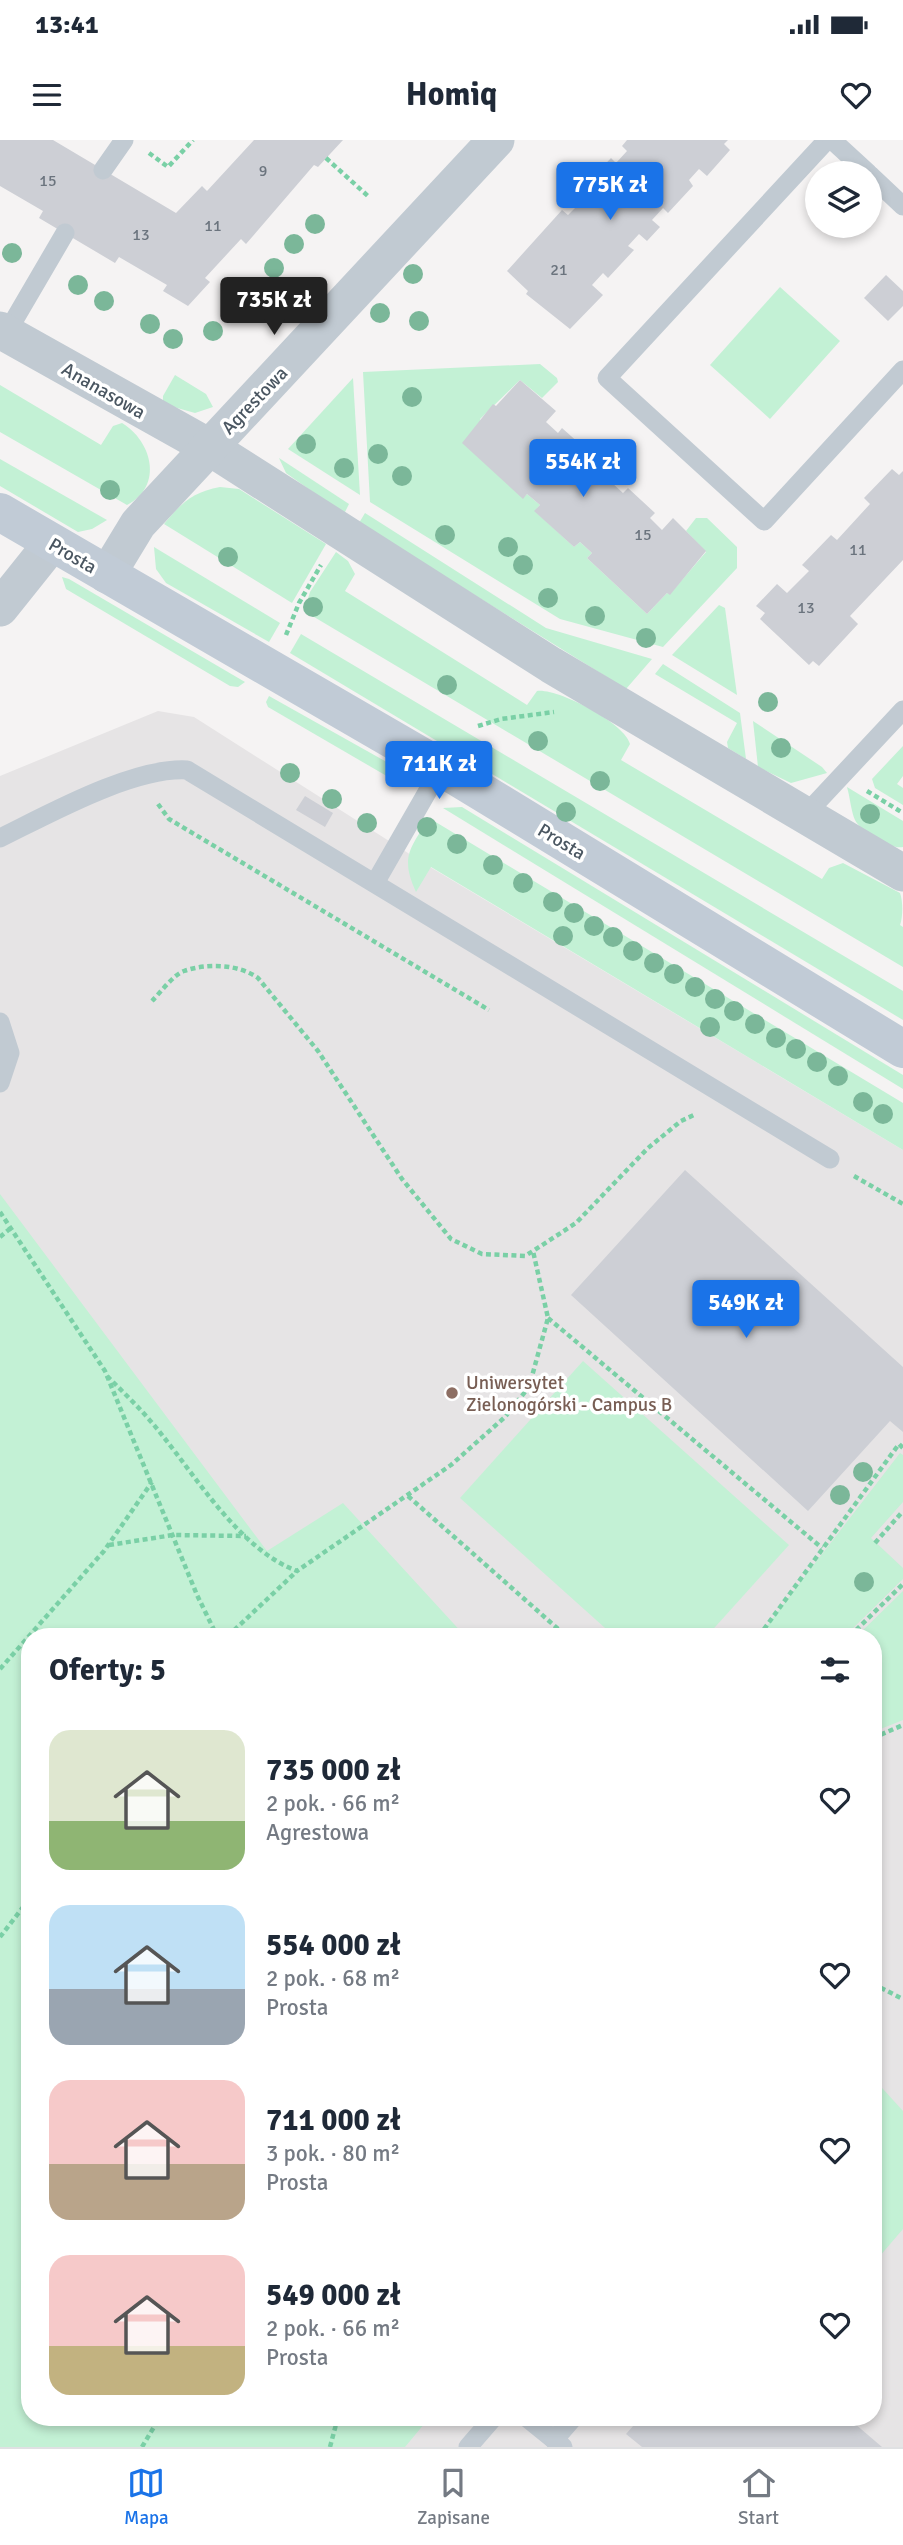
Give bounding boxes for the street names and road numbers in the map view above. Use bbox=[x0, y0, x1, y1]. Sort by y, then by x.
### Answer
street label: Ananasowa bbox=[57, 357, 150, 424]
street label: Agrestowa bbox=[216, 362, 293, 440]
street label: Prosta bbox=[44, 533, 101, 579]
street label: Prosta bbox=[533, 818, 590, 865]

